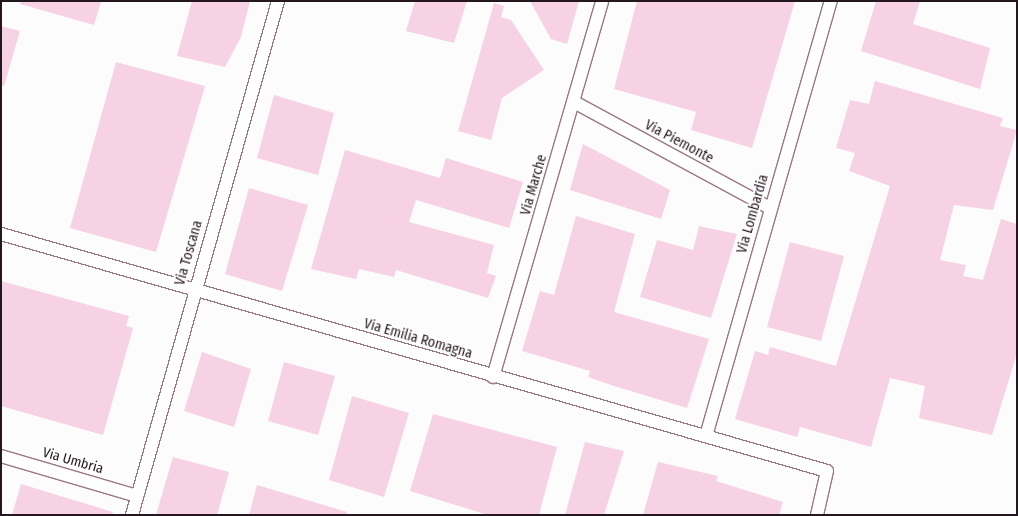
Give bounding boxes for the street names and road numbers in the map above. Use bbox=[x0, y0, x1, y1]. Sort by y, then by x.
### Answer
street label: Via Piemonte bbox=[642, 117, 716, 167]
street label: Via Marche bbox=[517, 153, 551, 217]
street label: Via Lombardia bbox=[734, 173, 772, 255]
street label: Via Toscana bbox=[172, 219, 206, 287]
street label: Via Emilia Romagna bbox=[362, 315, 474, 363]
street label: Via Umbria bbox=[41, 444, 105, 478]

